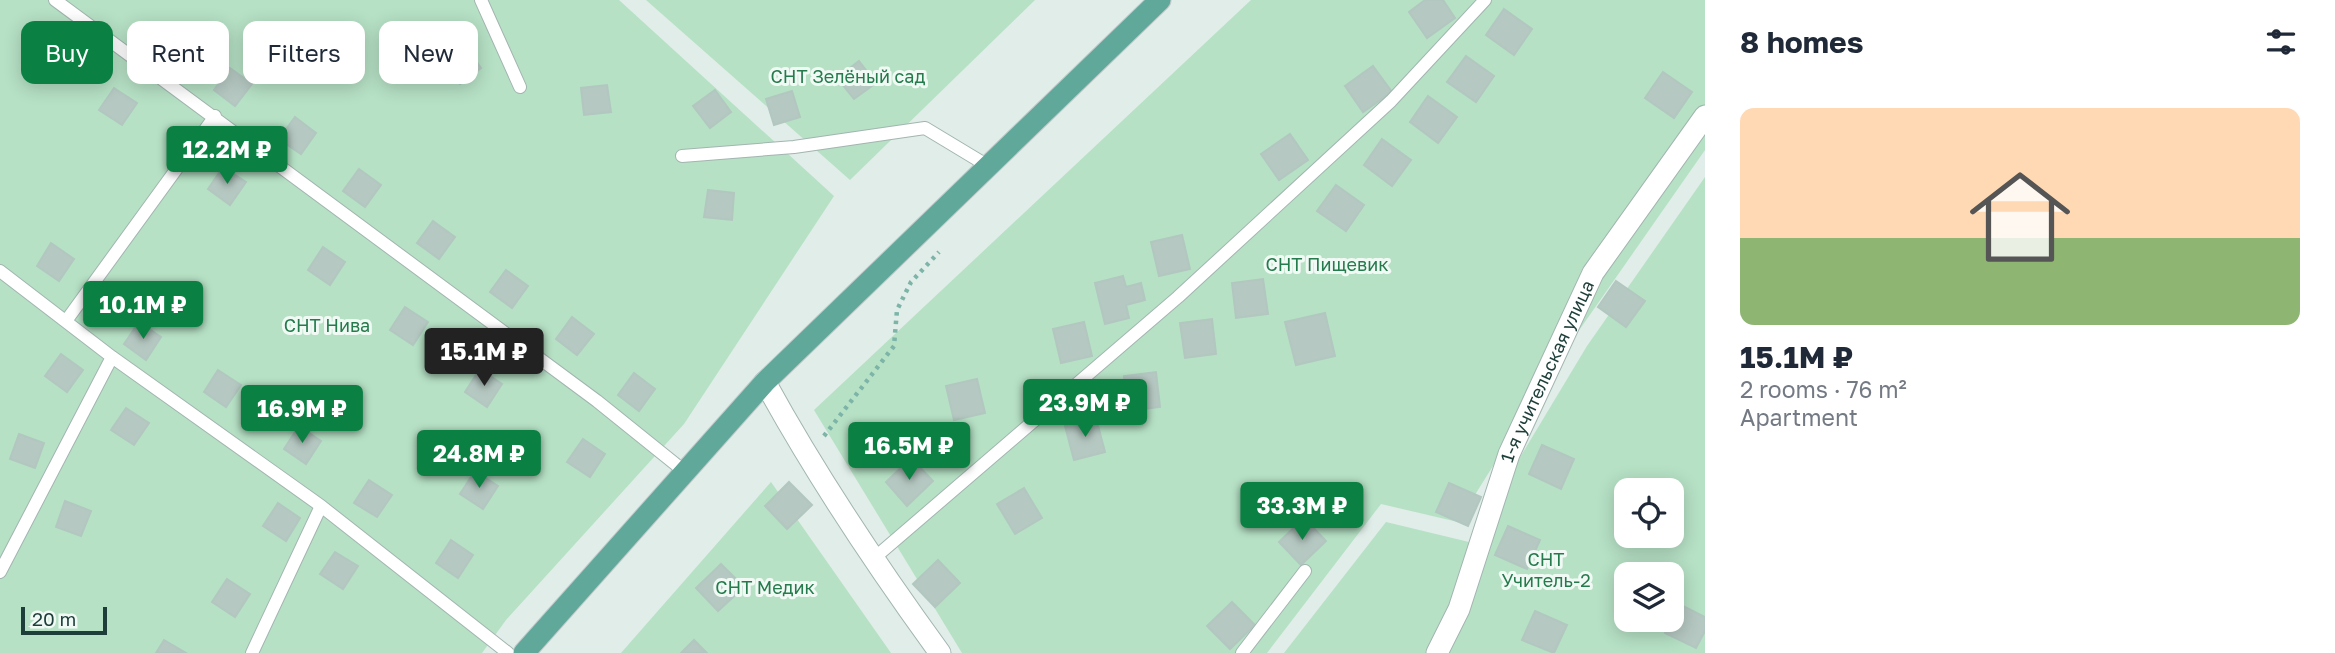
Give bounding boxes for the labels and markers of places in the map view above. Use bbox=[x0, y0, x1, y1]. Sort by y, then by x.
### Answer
pin: 12.2M ₽ bbox=[162, 127, 292, 186]
pin: 10.1M ₽ bbox=[78, 282, 208, 341]
pin: 15.1M ₽ bbox=[419, 328, 549, 388]
pin: 23.9M ₽ bbox=[1020, 380, 1150, 439]
pin: 16.9M ₽ bbox=[237, 386, 367, 445]
pin: 16.5M ₽ bbox=[844, 422, 974, 482]
pin: 24.8M ₽ bbox=[414, 430, 544, 490]
pin: 33.3M ₽ bbox=[1237, 482, 1367, 542]

